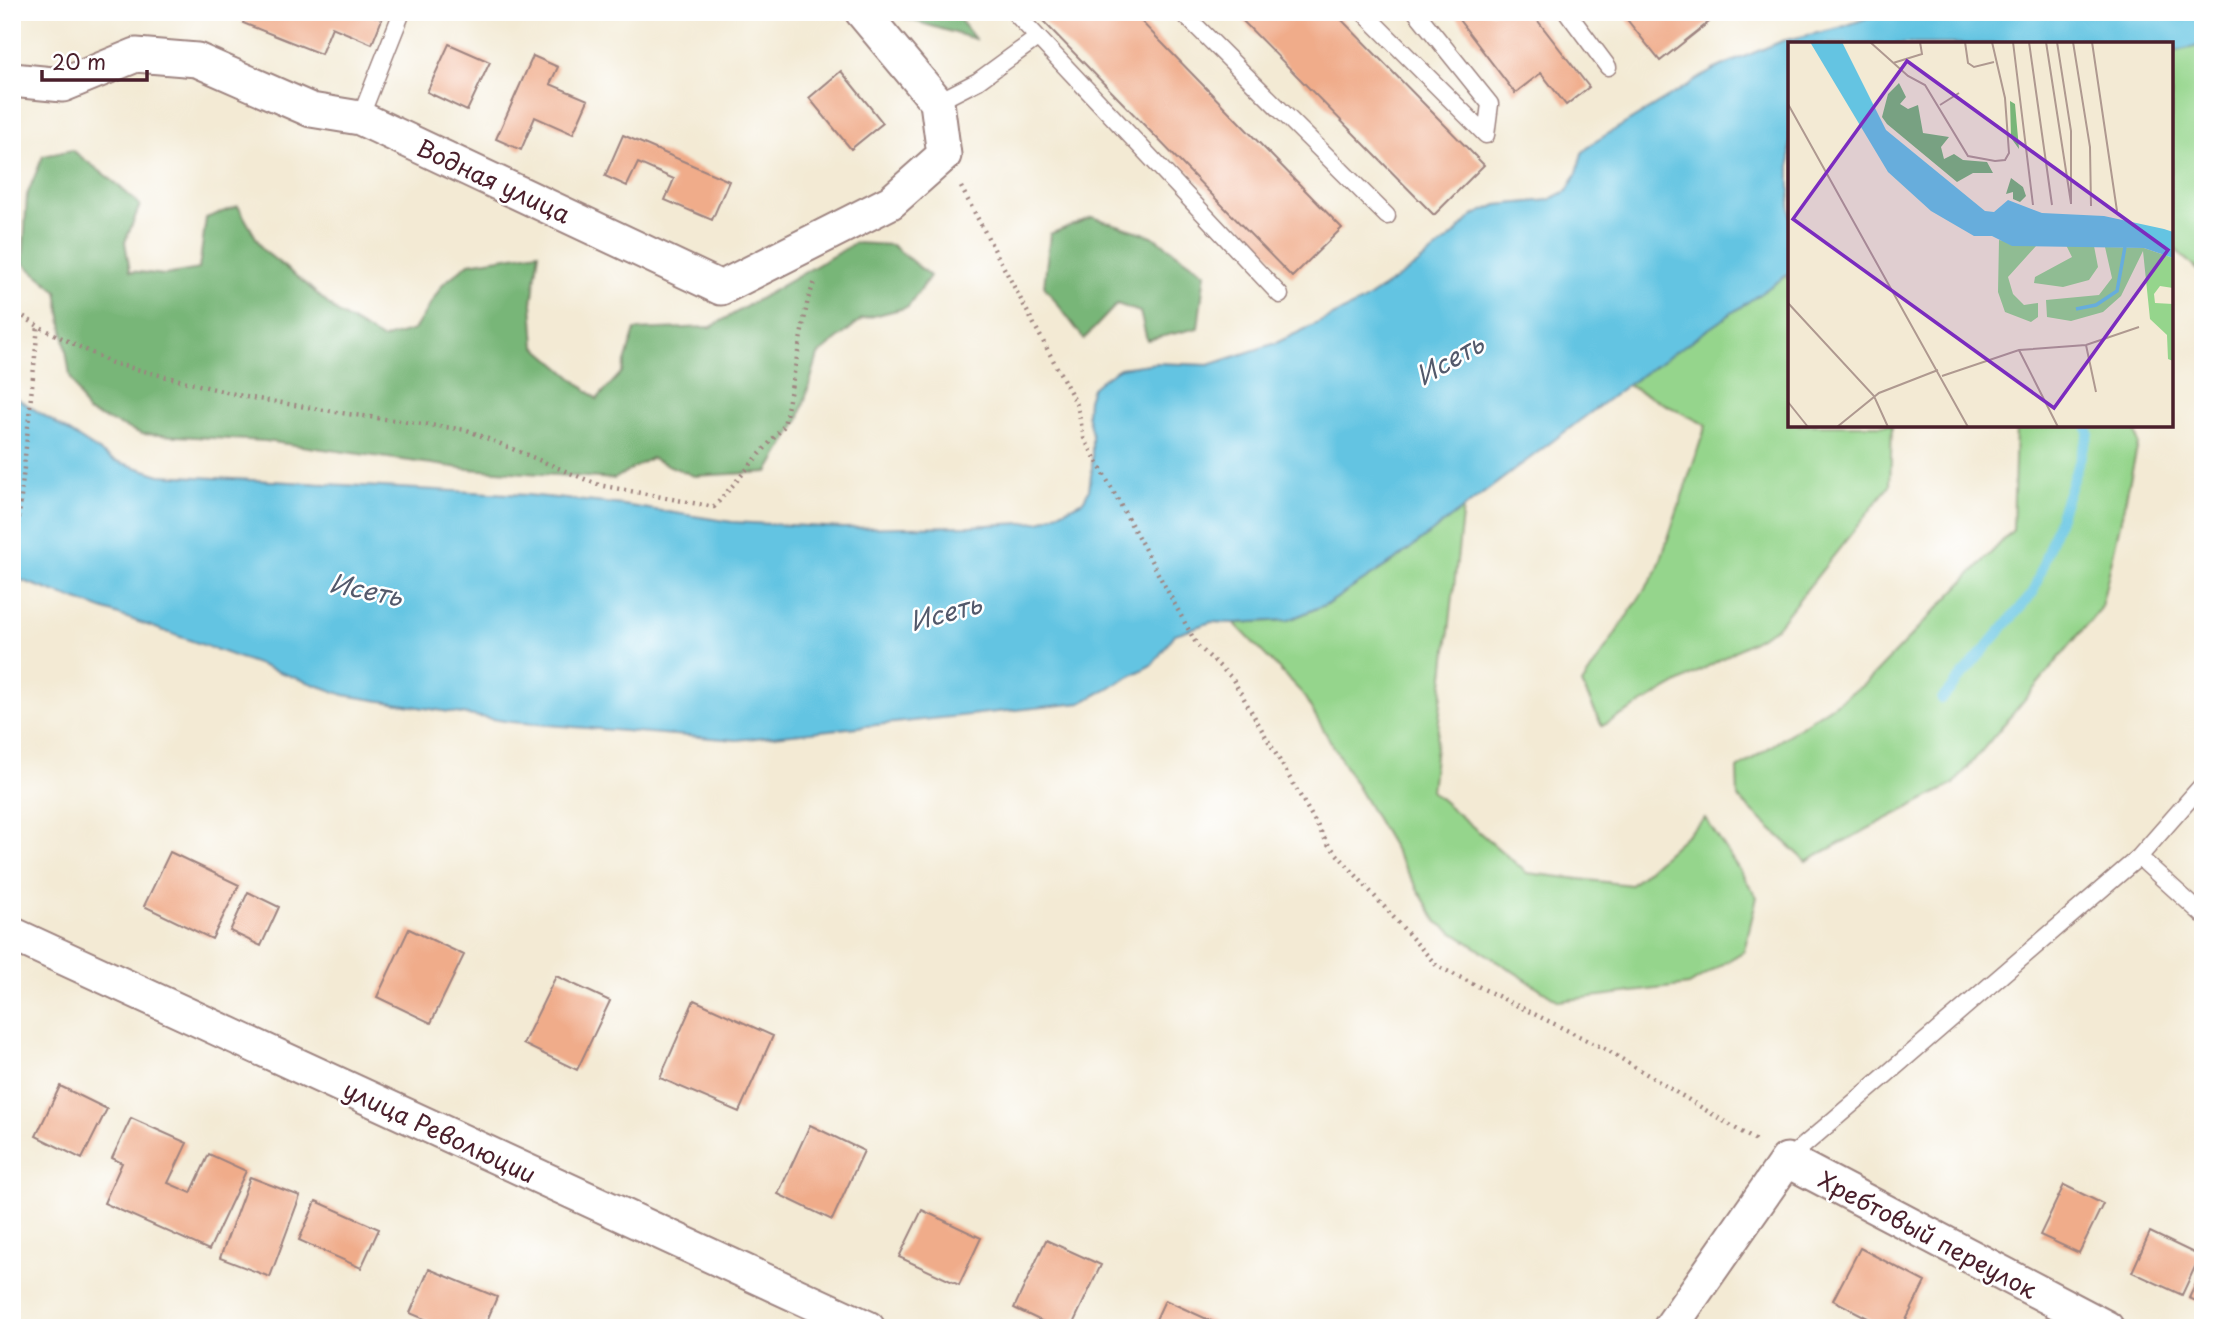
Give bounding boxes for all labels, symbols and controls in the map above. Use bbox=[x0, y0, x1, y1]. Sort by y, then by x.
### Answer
scale bar bbox=[42, 38, 147, 82]
inset map bbox=[1788, 42, 2173, 427]
text: 20 m bbox=[52, 45, 106, 77]
street label: Водная улица bbox=[411, 129, 577, 231]
water label: Исеть bbox=[1408, 323, 1492, 394]
water label: Исеть bbox=[326, 562, 408, 616]
water label: Исеть bbox=[905, 583, 987, 640]
street label: улица Революции bbox=[338, 1070, 542, 1192]
street label: Хребтовый переулок bbox=[1812, 1161, 2044, 1307]

